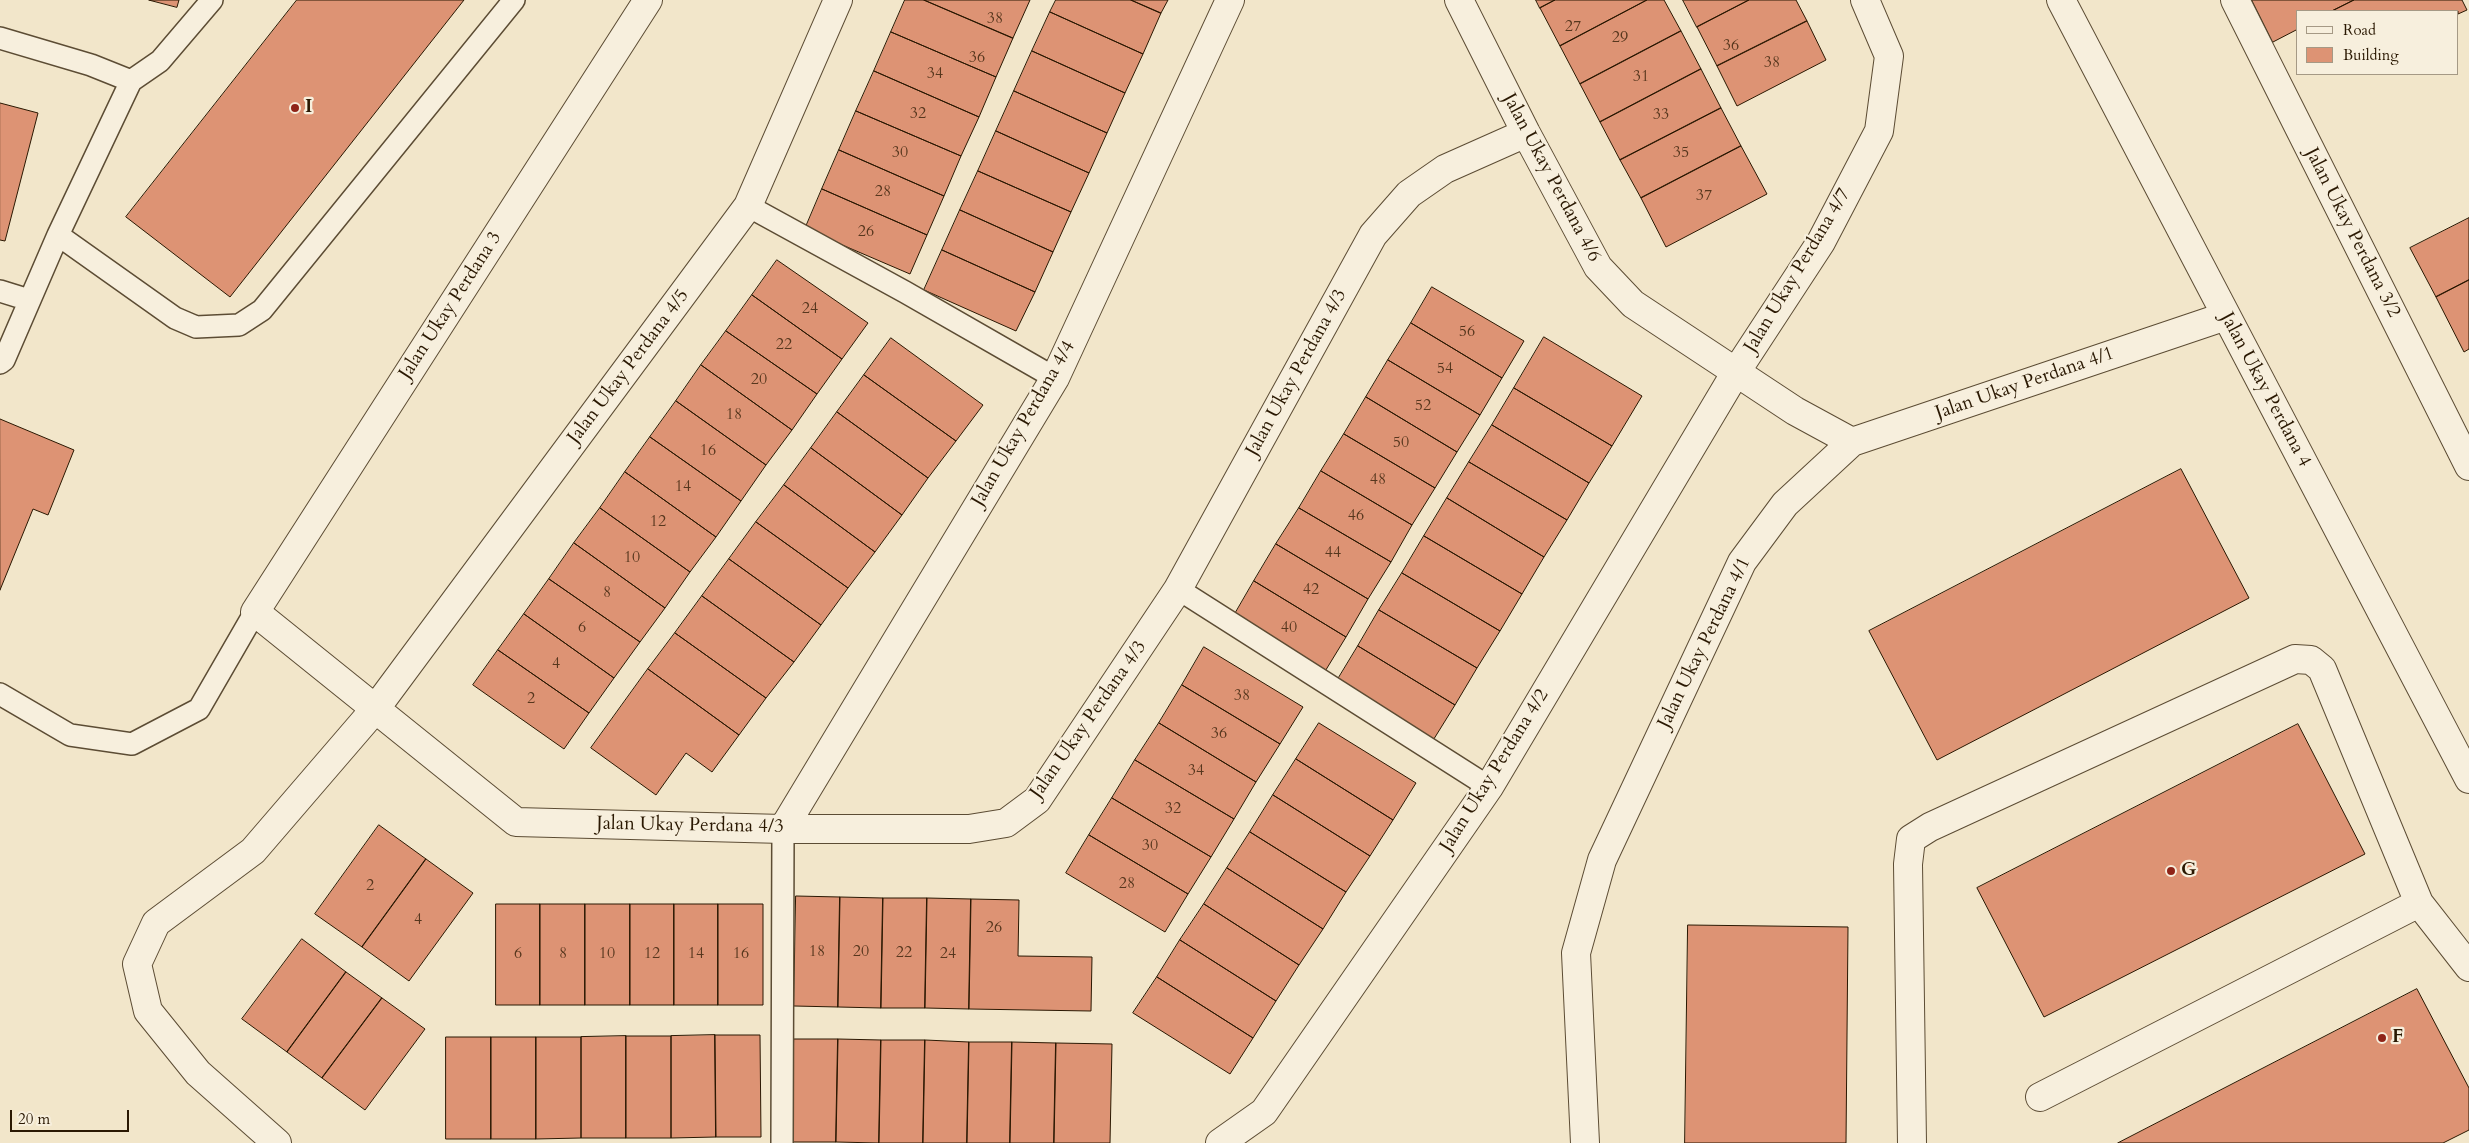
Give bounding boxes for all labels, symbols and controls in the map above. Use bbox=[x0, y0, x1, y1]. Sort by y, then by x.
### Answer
house number: 38 bbox=[987, 9, 1003, 29]
legend bbox=[2296, 10, 2459, 75]
house number: 27 bbox=[1565, 17, 1581, 37]
text: Road bbox=[2343, 20, 2376, 40]
house number: 29 bbox=[1612, 28, 1628, 48]
house number: 36 bbox=[1723, 36, 1739, 56]
text: Building bbox=[2343, 45, 2399, 65]
house number: 36 bbox=[969, 48, 985, 68]
house number: 38 bbox=[1764, 53, 1780, 73]
house number: 34 bbox=[927, 64, 943, 84]
house number: 31 bbox=[1633, 67, 1649, 87]
street label: Jalan Ukay Perdana 4/6 bbox=[1497, 90, 1605, 266]
place label: I bbox=[305, 97, 312, 119]
marker: I bbox=[289, 102, 301, 114]
house number: 32 bbox=[910, 104, 926, 124]
house number: 33 bbox=[1653, 105, 1669, 125]
house number: 30 bbox=[892, 143, 908, 163]
house number: 35 bbox=[1673, 143, 1689, 163]
street label: Jalan Ukay Perdana 3/2 bbox=[2299, 144, 2405, 322]
house number: 28 bbox=[875, 182, 891, 202]
street label: Jalan Ukay Perdana 4/7 bbox=[1740, 185, 1856, 357]
house number: 37 bbox=[1696, 186, 1712, 206]
house number: 26 bbox=[858, 222, 874, 242]
street label: Jalan Ukay Perdana 3 bbox=[395, 228, 507, 384]
street label: Jalan Ukay Perdana 4/5 bbox=[563, 285, 695, 449]
street label: Jalan Ukay Perdana 4/3 bbox=[1242, 285, 1352, 461]
house number: 24 bbox=[802, 299, 818, 319]
street label: Jalan Ukay Perdana 4 bbox=[2215, 309, 2315, 471]
house number: 56 bbox=[1459, 322, 1475, 342]
house number: 22 bbox=[776, 335, 792, 355]
street label: Jalan Ukay Perdana 4/4 bbox=[967, 337, 1081, 511]
street label: Jalan Ukay Perdana 4/1 bbox=[1933, 343, 2117, 425]
house number: 54 bbox=[1437, 359, 1453, 379]
house number: 20 bbox=[751, 370, 767, 390]
house number: 52 bbox=[1415, 396, 1431, 416]
house number: 18 bbox=[726, 405, 742, 425]
house number: 50 bbox=[1393, 433, 1409, 453]
house number: 16 bbox=[700, 441, 716, 461]
house number: 48 bbox=[1370, 470, 1386, 490]
house number: 14 bbox=[675, 477, 691, 497]
house number: 46 bbox=[1348, 506, 1364, 526]
house number: 12 bbox=[650, 512, 666, 532]
house number: 44 bbox=[1325, 543, 1341, 563]
house number: 10 bbox=[624, 548, 640, 568]
street label: Jalan Ukay Perdana 4/1 bbox=[1654, 554, 1756, 732]
house number: 42 bbox=[1303, 580, 1319, 600]
house number: 8 bbox=[603, 583, 611, 603]
house number: 6 bbox=[578, 618, 586, 638]
house number: 40 bbox=[1281, 618, 1297, 638]
street label: Jalan Ukay Perdana 4/3 bbox=[1026, 637, 1152, 803]
house number: 4 bbox=[552, 654, 560, 674]
street label: Jalan Ukay Perdana 4/2 bbox=[1436, 685, 1554, 857]
house number: 38 bbox=[1234, 686, 1250, 706]
house number: 2 bbox=[527, 689, 535, 709]
house number: 36 bbox=[1211, 724, 1227, 744]
house number: 34 bbox=[1188, 761, 1204, 781]
house number: 32 bbox=[1165, 799, 1181, 819]
street label: Jalan Ukay Perdana 4/3 bbox=[596, 813, 784, 839]
house number: 30 bbox=[1142, 836, 1158, 856]
place label: G bbox=[2181, 860, 2196, 882]
marker: G bbox=[2165, 865, 2177, 877]
house number: 28 bbox=[1119, 874, 1135, 894]
house number: 2 bbox=[366, 876, 374, 896]
house number: 4 bbox=[414, 910, 422, 930]
house number: 26 bbox=[986, 918, 1002, 938]
house number: 18 bbox=[809, 942, 825, 962]
house number: 20 bbox=[853, 942, 869, 962]
house number: 22 bbox=[896, 943, 912, 963]
house number: 6 bbox=[514, 944, 522, 964]
house number: 8 bbox=[559, 944, 567, 964]
house number: 10 bbox=[599, 944, 615, 964]
house number: 12 bbox=[644, 944, 660, 964]
house number: 14 bbox=[688, 944, 704, 964]
house number: 16 bbox=[733, 944, 749, 964]
house number: 24 bbox=[940, 944, 956, 964]
place label: F bbox=[2392, 1027, 2403, 1049]
marker: F bbox=[2376, 1032, 2388, 1044]
scale bar bbox=[12, 1100, 131, 1132]
text: 20 m bbox=[18, 1109, 50, 1129]

